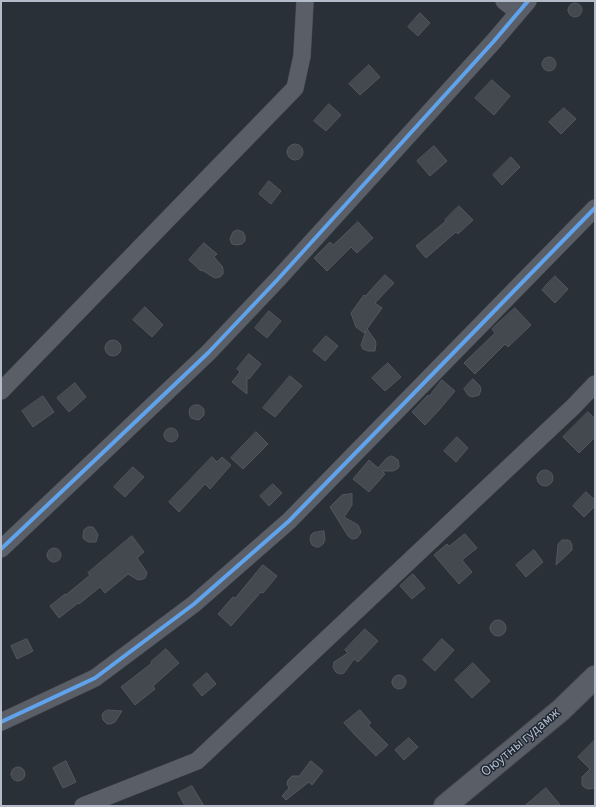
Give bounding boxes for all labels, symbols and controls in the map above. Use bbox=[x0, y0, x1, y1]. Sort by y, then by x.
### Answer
street label: Оюутны гудамж bbox=[478, 705, 564, 781]

